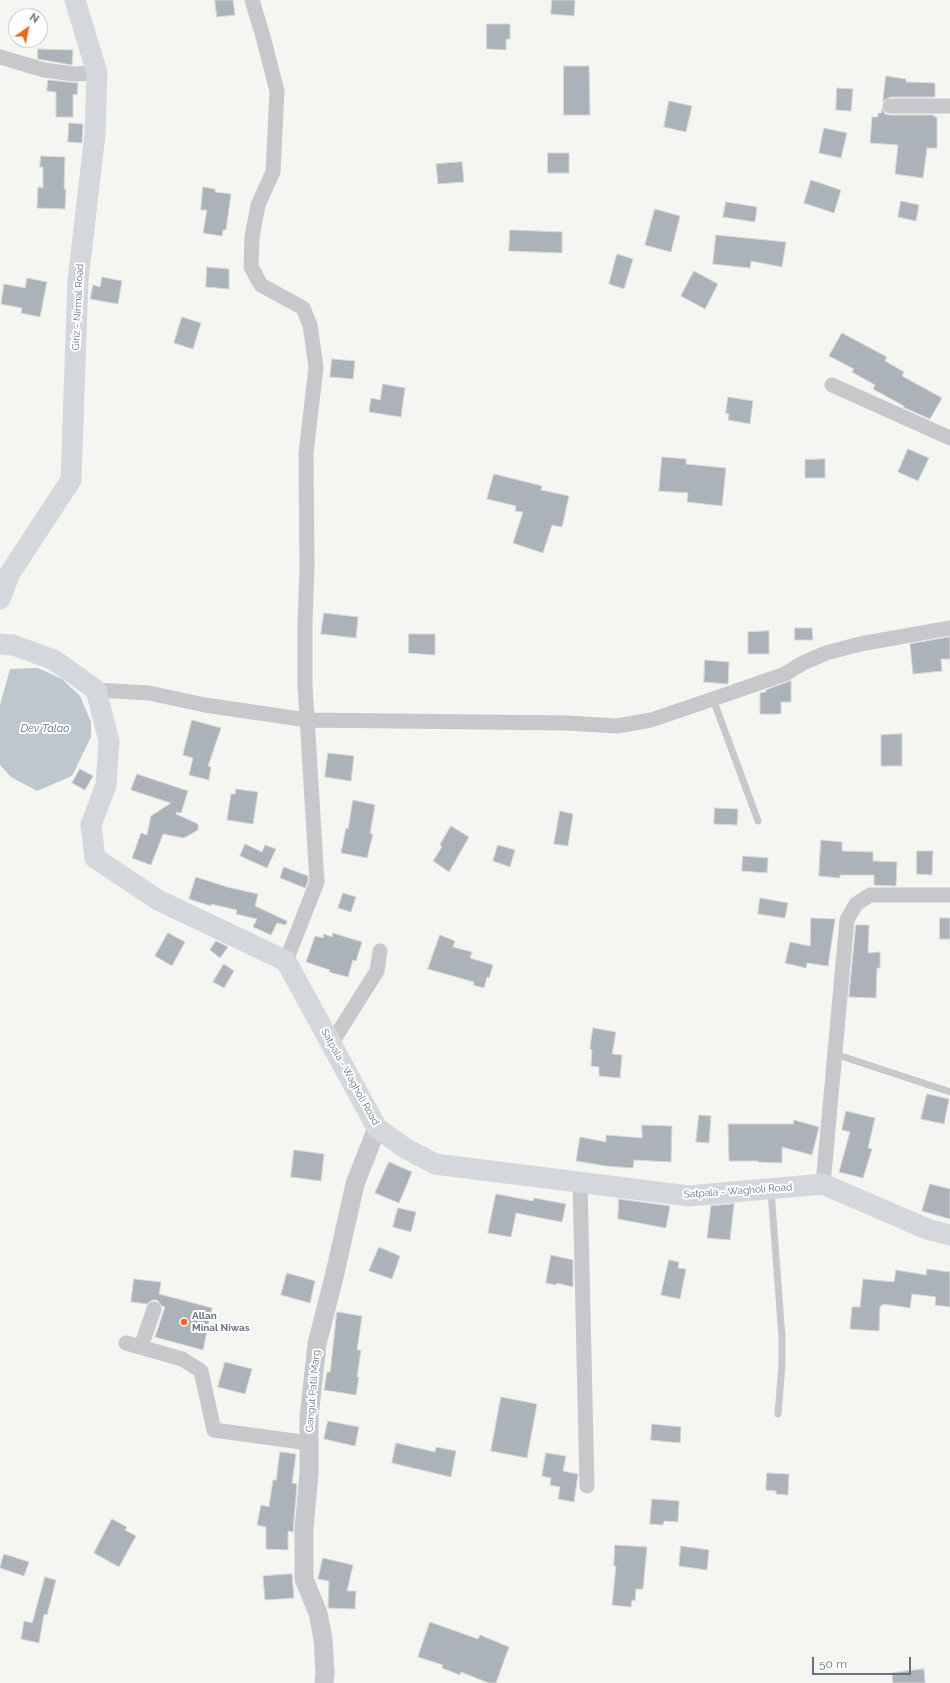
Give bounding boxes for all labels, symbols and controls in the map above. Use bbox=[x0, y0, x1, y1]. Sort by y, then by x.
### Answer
north arrow bbox=[8, 8, 48, 48]
text: N bbox=[27, 11, 41, 26]
street label: Giriz - Nirmal Road bbox=[70, 263, 86, 351]
water label: Dev Talao bbox=[20, 722, 70, 736]
street label: Satpala - Wagholi Road bbox=[318, 1027, 382, 1127]
street label: Satpala - Wagholi Road bbox=[683, 1181, 793, 1201]
place label: Allan Minal Niwas bbox=[192, 1310, 250, 1334]
marker: Allan Minal Niwas bbox=[179, 1317, 189, 1327]
street label: Gangut Patil Marg bbox=[303, 1349, 323, 1433]
scale bar bbox=[814, 1649, 913, 1675]
text: 50 m bbox=[819, 1657, 847, 1671]

